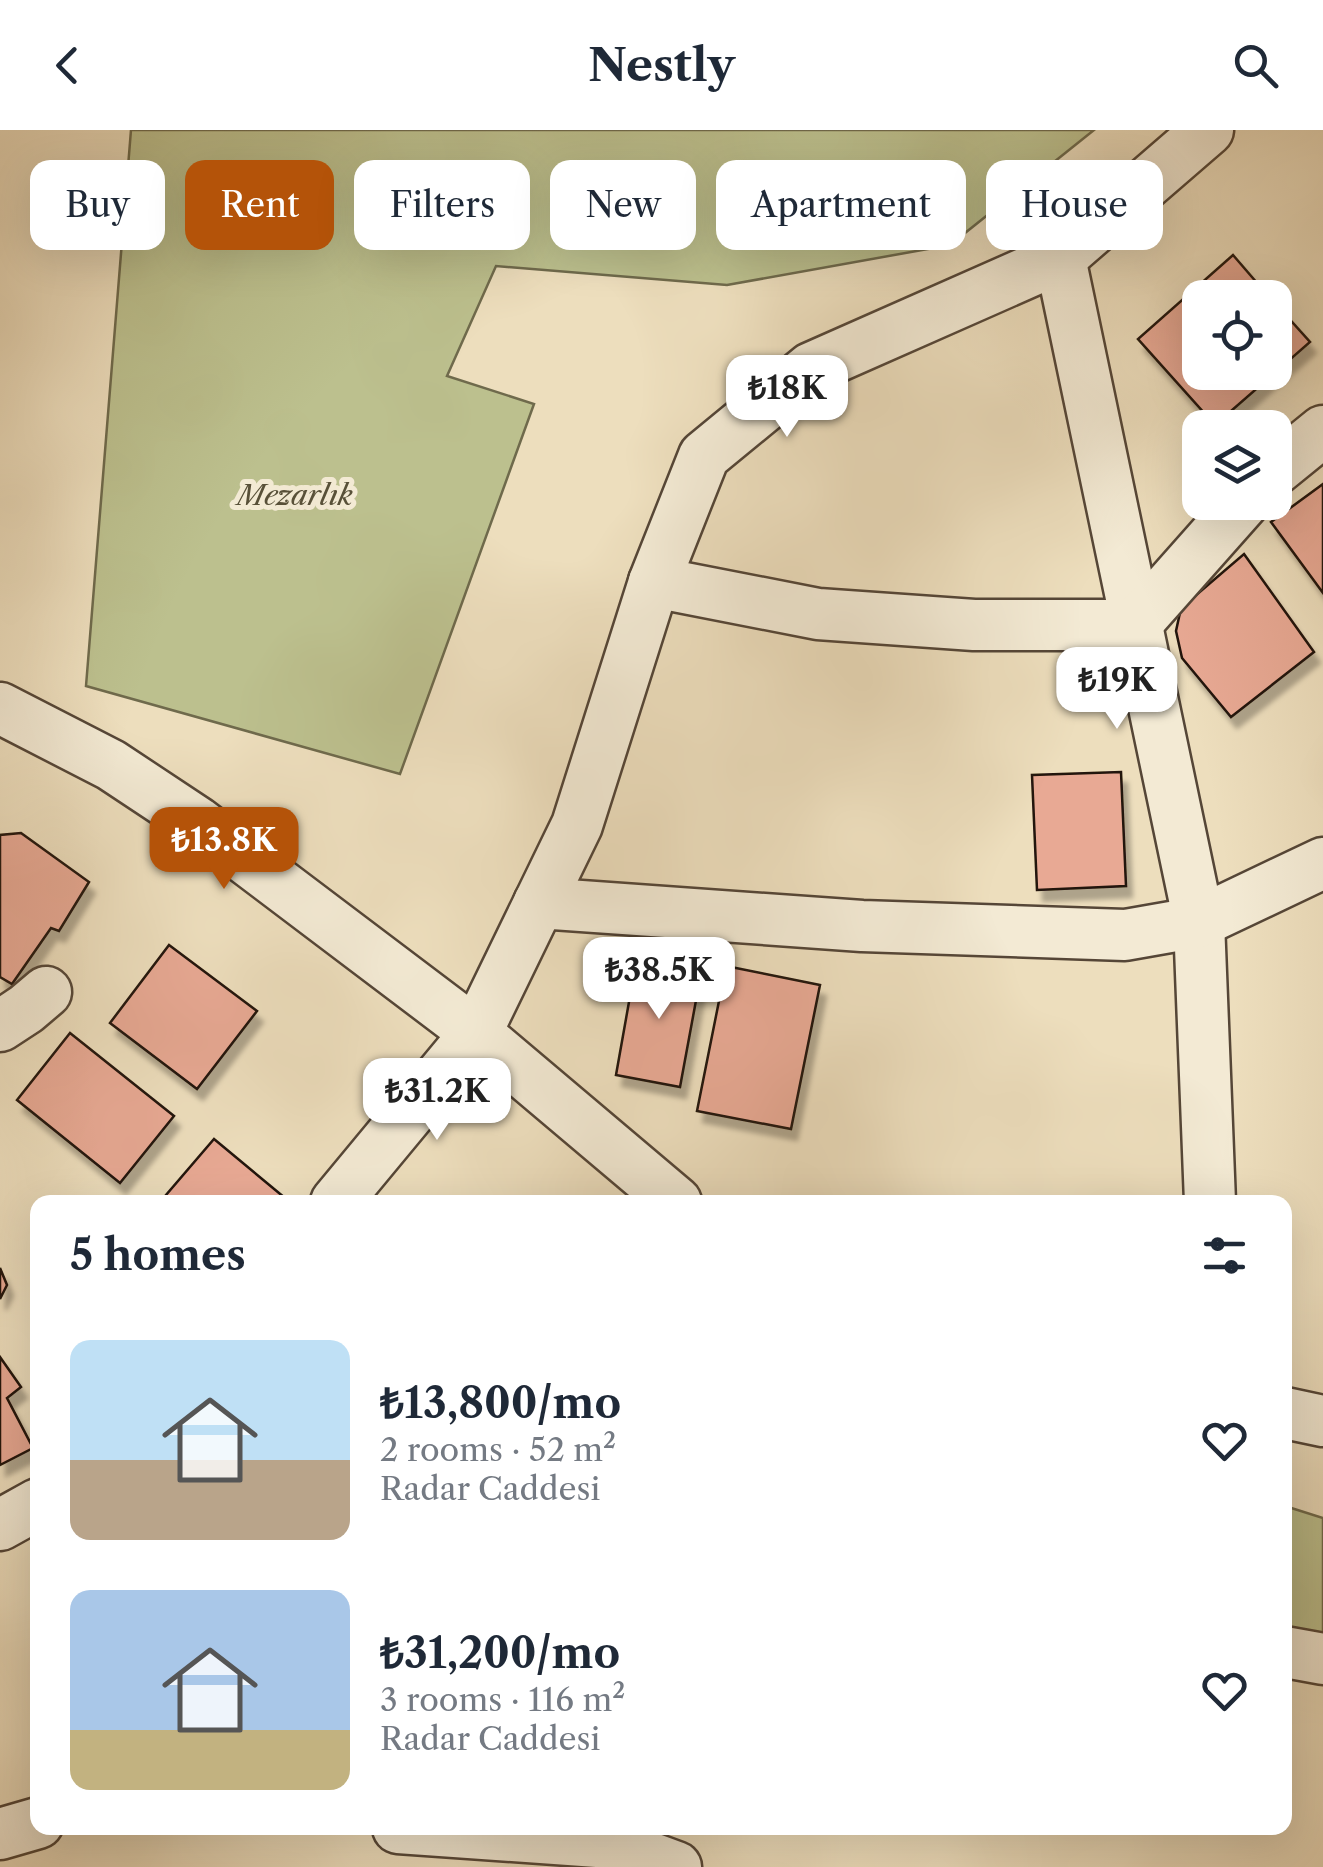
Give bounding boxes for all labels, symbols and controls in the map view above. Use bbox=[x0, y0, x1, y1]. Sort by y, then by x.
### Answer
text: Nestly bbox=[588, 37, 735, 93]
icon: back bbox=[40, 38, 95, 93]
icon: search bbox=[1228, 38, 1283, 93]
chip: Buy bbox=[30, 160, 165, 250]
chip: Rent bbox=[185, 160, 334, 250]
chip: Filters bbox=[354, 160, 530, 250]
chip: New bbox=[550, 160, 696, 250]
chip: Apartment bbox=[716, 160, 966, 250]
chip: House bbox=[986, 160, 1163, 250]
map controls bbox=[1182, 280, 1292, 520]
button: locate bbox=[1182, 280, 1292, 390]
pin: ₺18K bbox=[728, 355, 846, 440]
text: ₺18K bbox=[748, 368, 826, 407]
button: layers bbox=[1182, 410, 1292, 520]
park label: Mezarlık bbox=[234, 478, 353, 512]
pin: ₺19K bbox=[1058, 647, 1176, 732]
text: ₺19K bbox=[1078, 660, 1156, 699]
pin: ₺13.8K bbox=[143, 807, 305, 892]
text: ₺13.8K bbox=[172, 820, 276, 859]
pin: ₺38.5K bbox=[578, 937, 740, 1022]
text: ₺38.5K bbox=[605, 950, 713, 989]
pin: ₺31.2K bbox=[356, 1058, 518, 1143]
text: ₺31.2K bbox=[385, 1071, 489, 1110]
icon: filters bbox=[1197, 1228, 1252, 1283]
text: 5 homes bbox=[70, 1229, 246, 1281]
text: ₺13,800/mo bbox=[380, 1377, 621, 1429]
icon: home bbox=[150, 1380, 270, 1500]
icon: heart bbox=[1197, 1413, 1252, 1468]
text: 2 rooms · 52 m² bbox=[380, 1430, 616, 1469]
text: Radar Caddesi bbox=[380, 1469, 600, 1508]
text: ₺31,200/mo bbox=[380, 1627, 620, 1679]
icon: home bbox=[150, 1630, 270, 1750]
icon: heart bbox=[1197, 1663, 1252, 1718]
text: 3 rooms · 116 m² bbox=[380, 1680, 625, 1719]
text: Radar Caddesi bbox=[380, 1719, 600, 1758]

